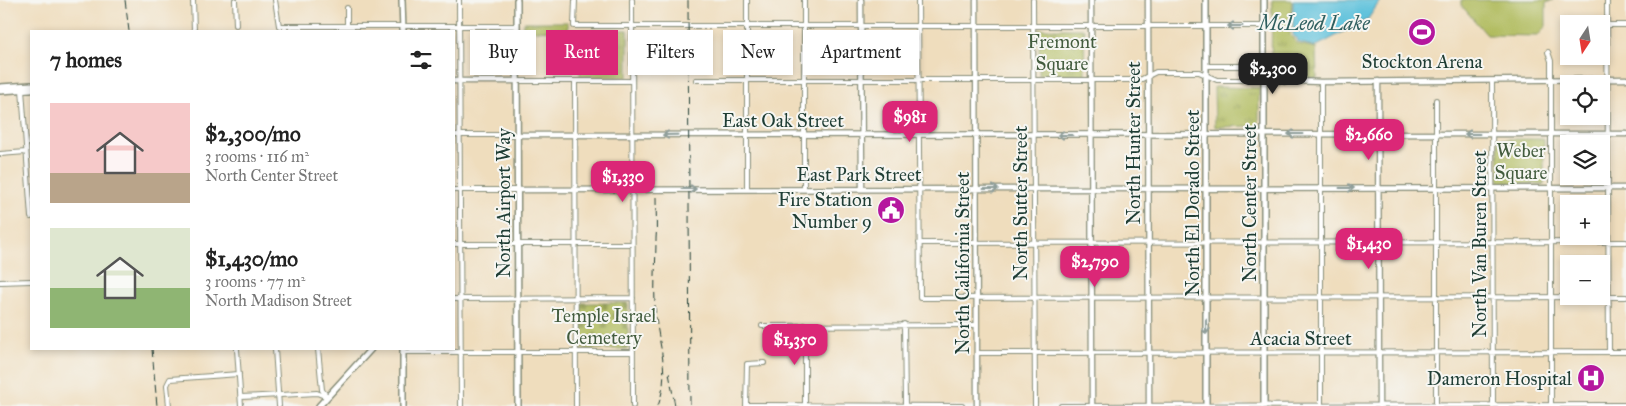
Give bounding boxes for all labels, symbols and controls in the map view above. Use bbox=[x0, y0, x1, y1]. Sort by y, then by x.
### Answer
water label: McLeod Lake bbox=[1256, 11, 1370, 35]
north arrow bbox=[1560, 15, 1610, 65]
map controls bbox=[1560, 15, 1610, 305]
sports icon: Stockton Arena bbox=[1407, 17, 1437, 47]
one-way arrow bbox=[1227, 21, 1244, 31]
chip: Buy bbox=[470, 30, 536, 75]
chip: Rent bbox=[546, 30, 618, 75]
chip: Filters bbox=[628, 30, 713, 75]
chip: New bbox=[723, 30, 793, 75]
chip: Apartment bbox=[803, 30, 919, 75]
park label: Fremont Square bbox=[1027, 30, 1097, 76]
icon: filters bbox=[407, 46, 435, 74]
text: 7 homes bbox=[50, 47, 122, 73]
place label: Stockton Arena bbox=[1362, 50, 1483, 73]
pin: $2,300 bbox=[1232, 52, 1314, 95]
text: $2,300 bbox=[1250, 59, 1296, 78]
street label: North Hunter Street bbox=[1122, 61, 1145, 225]
button: locate bbox=[1560, 75, 1610, 125]
pin: $981 bbox=[880, 100, 940, 143]
text: $981 bbox=[893, 107, 927, 126]
street label: East Oak Street bbox=[722, 109, 844, 132]
street label: North El Dorado Street bbox=[1181, 109, 1204, 297]
pin: $2,660 bbox=[1328, 119, 1410, 161]
text: $2,300/mo bbox=[205, 121, 301, 147]
icon: home bbox=[90, 123, 150, 183]
street label: North Center Street bbox=[1238, 124, 1261, 282]
street label: North Sutter Street bbox=[1009, 125, 1032, 280]
text: $2,660 bbox=[1345, 125, 1393, 144]
street label: North Airport Way bbox=[492, 127, 515, 278]
one-way arrow bbox=[1287, 129, 1304, 139]
one-way arrow bbox=[1465, 129, 1481, 139]
one-way arrow bbox=[662, 130, 678, 140]
one-way arrow bbox=[1057, 130, 1073, 140]
button: layers bbox=[1560, 135, 1610, 185]
park label: Weber Square bbox=[1494, 139, 1548, 185]
text: 3 rooms · 116 m² bbox=[205, 147, 309, 166]
street label: North Van Buren Street bbox=[1468, 150, 1491, 338]
pin: $1,330 bbox=[582, 160, 664, 203]
street label: East Park Street bbox=[796, 163, 922, 186]
text: North Center Street bbox=[205, 166, 338, 185]
text: $1,330 bbox=[602, 167, 644, 186]
street label: North California Street bbox=[951, 171, 974, 355]
one-way arrow bbox=[1339, 183, 1355, 193]
one-way arrow bbox=[680, 184, 696, 194]
one-way arrow bbox=[982, 184, 999, 194]
place label: Fire Station Number 9 bbox=[778, 188, 872, 233]
public building icon: Fire Station Number 9 bbox=[876, 195, 906, 225]
button: + bbox=[1560, 195, 1610, 245]
pin: $1,430 bbox=[1328, 228, 1410, 270]
text: $1,430 bbox=[1347, 234, 1391, 253]
text: $1,430/mo bbox=[205, 246, 298, 272]
pin: $2,790 bbox=[1054, 246, 1136, 288]
icon: home bbox=[90, 248, 150, 308]
text: $2,790 bbox=[1071, 252, 1119, 271]
button: − bbox=[1560, 255, 1610, 305]
text: 3 rooms · 77 m² bbox=[205, 272, 305, 291]
text: North Madison Street bbox=[205, 291, 352, 310]
park label: Temple Israel Cemetery bbox=[552, 304, 657, 349]
one-way arrow bbox=[1201, 318, 1211, 334]
pin: $1,350 bbox=[754, 324, 836, 366]
street label: Acacia Street bbox=[1249, 327, 1352, 350]
text: $1,350 bbox=[773, 330, 817, 349]
hospital icon: Dameron Hospital bbox=[1576, 363, 1606, 393]
place label: Dameron Hospital bbox=[1427, 367, 1573, 390]

